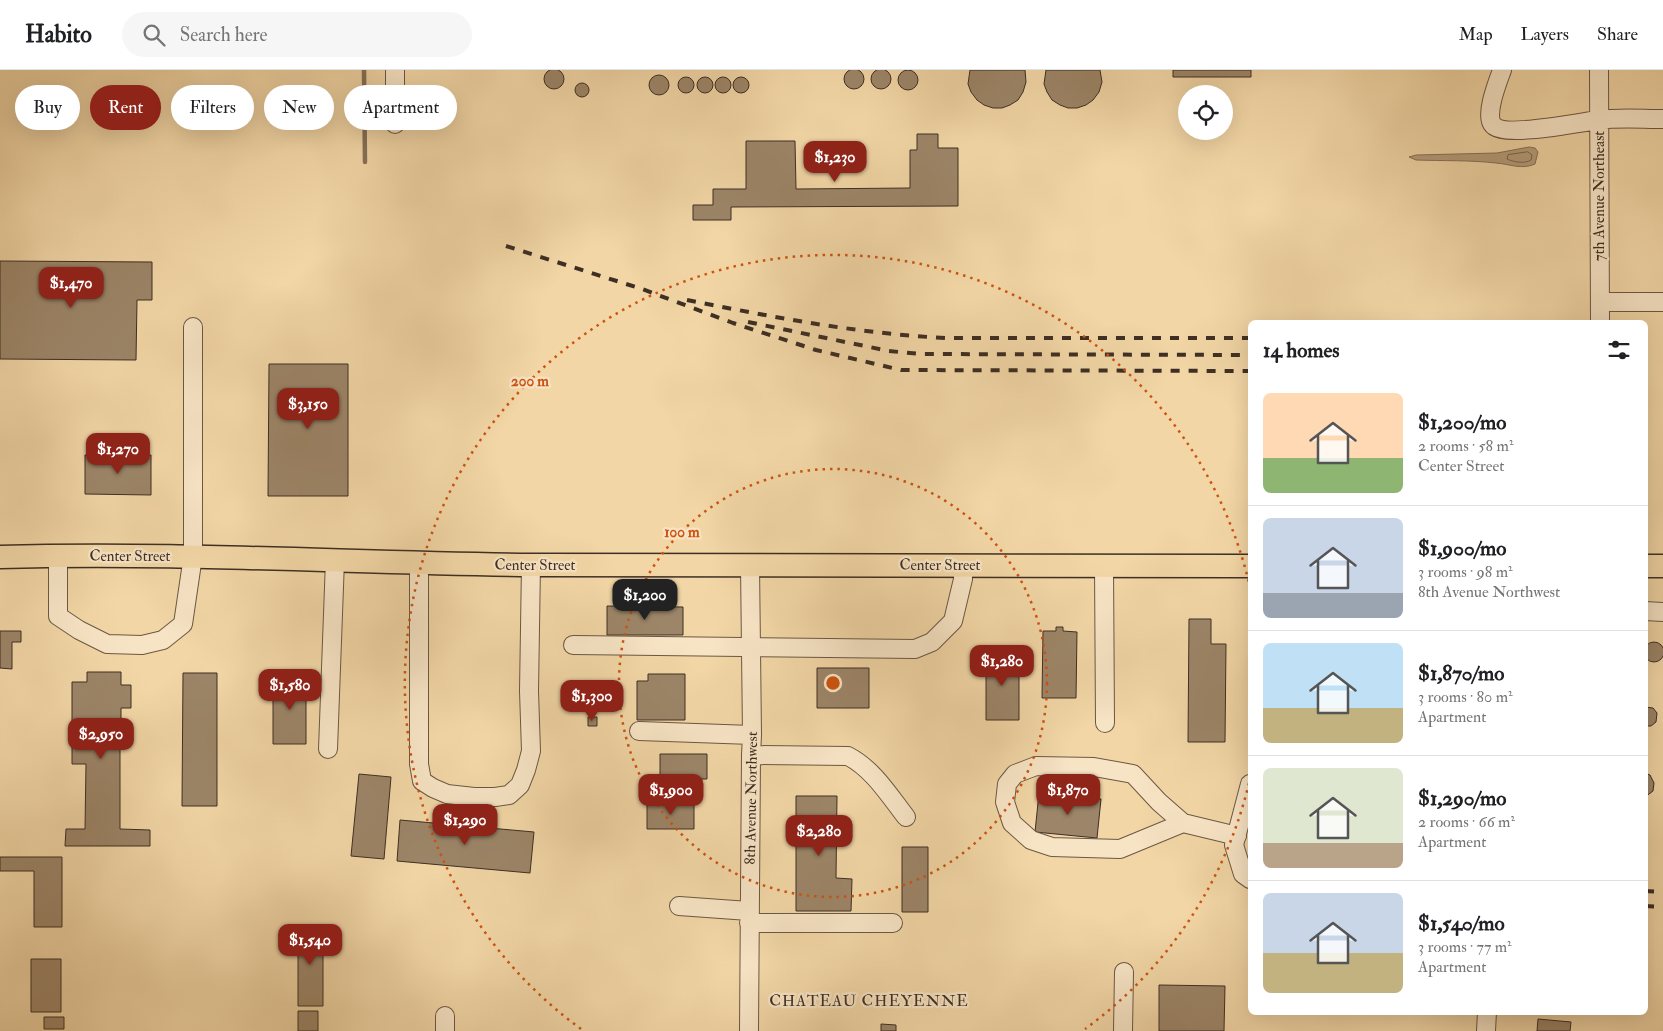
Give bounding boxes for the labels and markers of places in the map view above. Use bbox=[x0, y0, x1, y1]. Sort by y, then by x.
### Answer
pin: $1,230 bbox=[794, 140, 876, 183]
pin: $1,470 bbox=[30, 266, 112, 309]
pin: $3,150 bbox=[267, 388, 349, 430]
pin: $1,270 bbox=[77, 432, 159, 475]
pin: $1,200 bbox=[604, 578, 686, 621]
pin: $1,280 bbox=[961, 644, 1043, 687]
pin: $1,580 bbox=[249, 668, 331, 711]
centre of rings bbox=[824, 674, 842, 692]
pin: $1,300 bbox=[551, 680, 633, 722]
pin: $2,950 bbox=[60, 718, 142, 760]
pin: $1,900 bbox=[630, 774, 712, 816]
pin: $1,870 bbox=[1027, 774, 1109, 816]
pin: $1,290 bbox=[424, 804, 506, 846]
pin: $2,280 bbox=[778, 814, 860, 857]
pin: $1,540 bbox=[269, 924, 351, 966]

